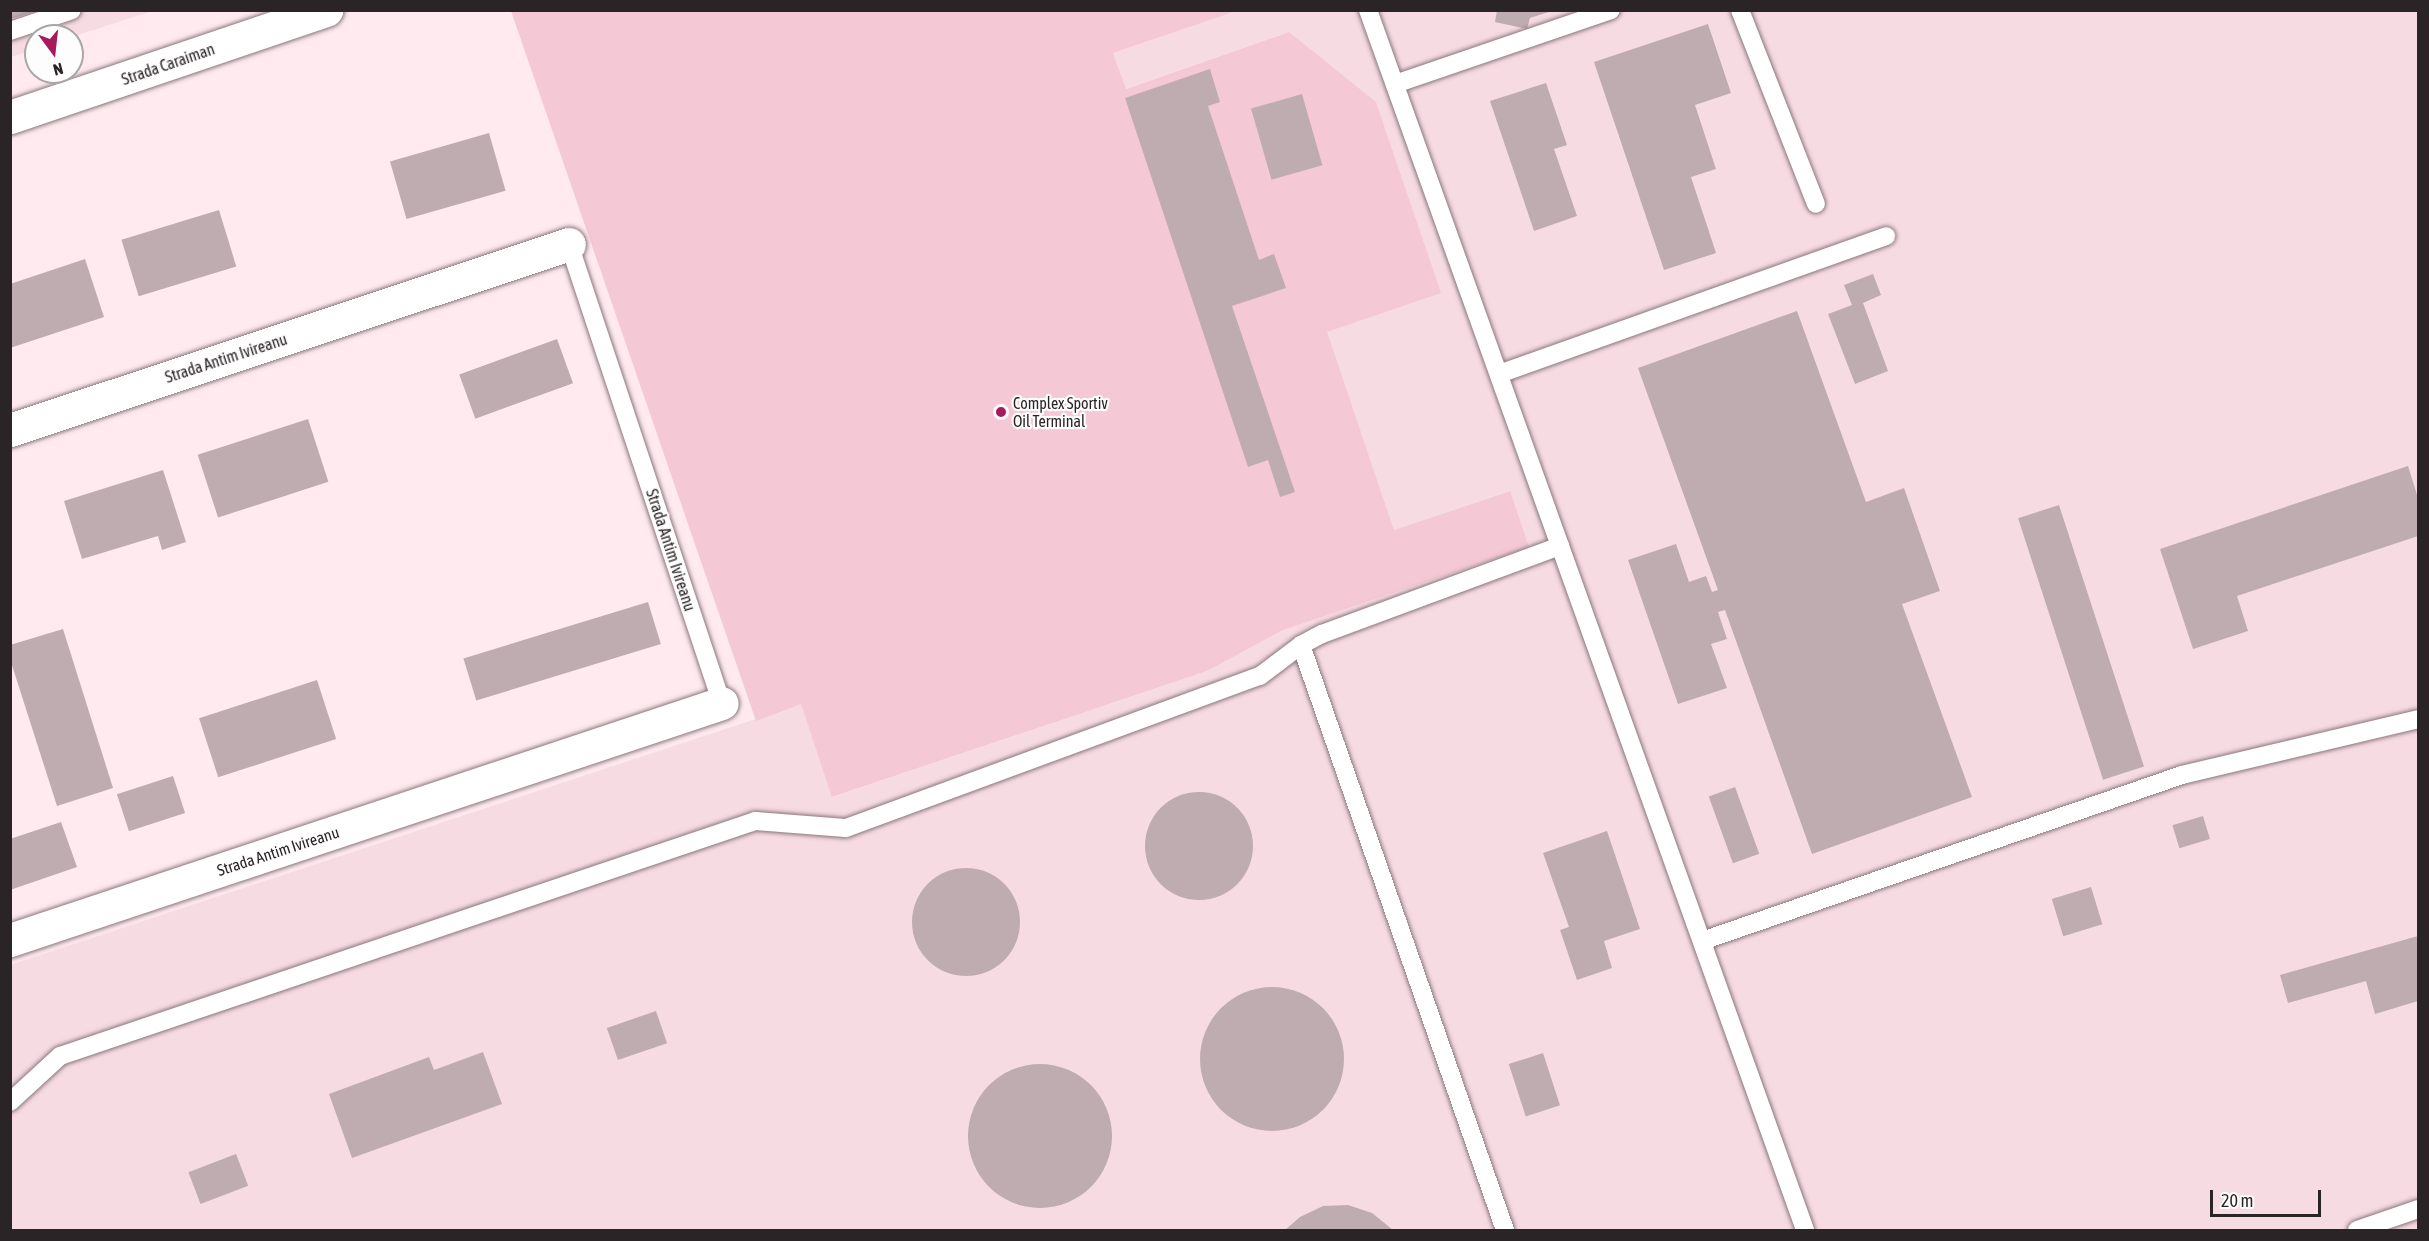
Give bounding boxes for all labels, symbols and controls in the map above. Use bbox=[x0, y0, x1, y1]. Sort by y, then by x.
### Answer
north arrow bbox=[24, 24, 84, 84]
street label: Strada Caraiman bbox=[119, 39, 217, 89]
text: N bbox=[51, 60, 65, 79]
street label: Strada Antim Ivireanu bbox=[163, 329, 289, 387]
place label: Complex Sportiv Oil Terminal bbox=[1013, 393, 1108, 431]
marker: Complex Sportiv Oil Terminal bbox=[994, 405, 1008, 419]
street label: Strada Antim Ivireanu bbox=[642, 487, 700, 613]
street label: Strada Antim Ivireanu bbox=[215, 822, 341, 880]
scale bar bbox=[2213, 1178, 2324, 1216]
text: 20 m bbox=[2221, 1190, 2253, 1211]

